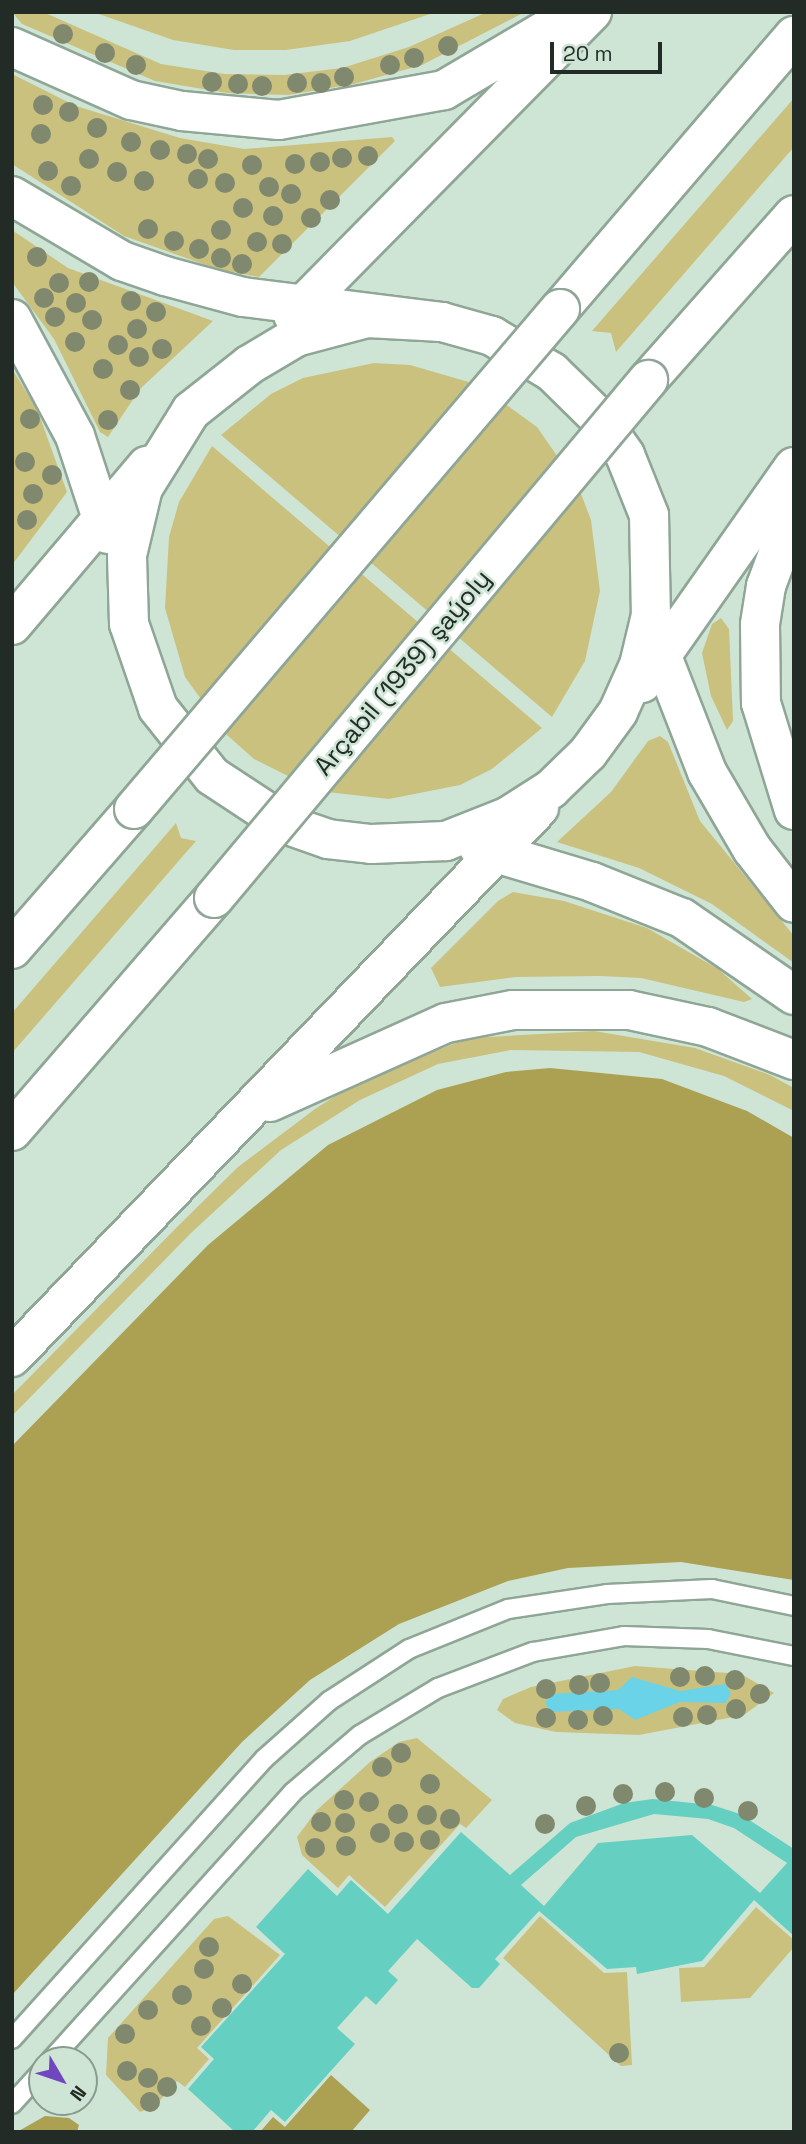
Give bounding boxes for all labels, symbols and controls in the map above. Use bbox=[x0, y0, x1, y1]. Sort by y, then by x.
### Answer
scale bar bbox=[554, 28, 666, 72]
text: 20 m bbox=[563, 40, 613, 67]
street label: Arçabil (1939) şaýoly bbox=[308, 564, 498, 782]
north arrow bbox=[28, 2046, 98, 2116]
text: N bbox=[64, 2080, 92, 2106]

